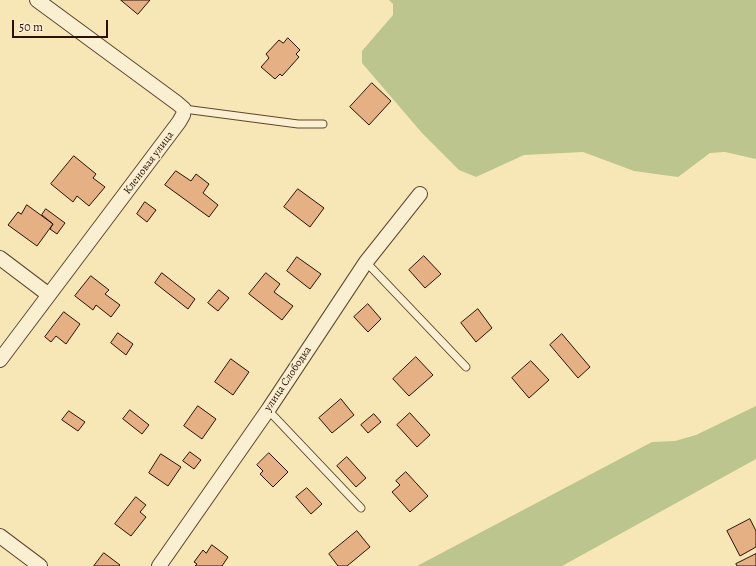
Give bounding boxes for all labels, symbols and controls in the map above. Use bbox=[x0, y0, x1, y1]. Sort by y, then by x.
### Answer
scale bar bbox=[14, 12, 110, 38]
text: 50 m bbox=[19, 19, 43, 35]
street label: Кленовая улица bbox=[121, 129, 177, 197]
street label: улица Слободка bbox=[261, 344, 315, 414]

